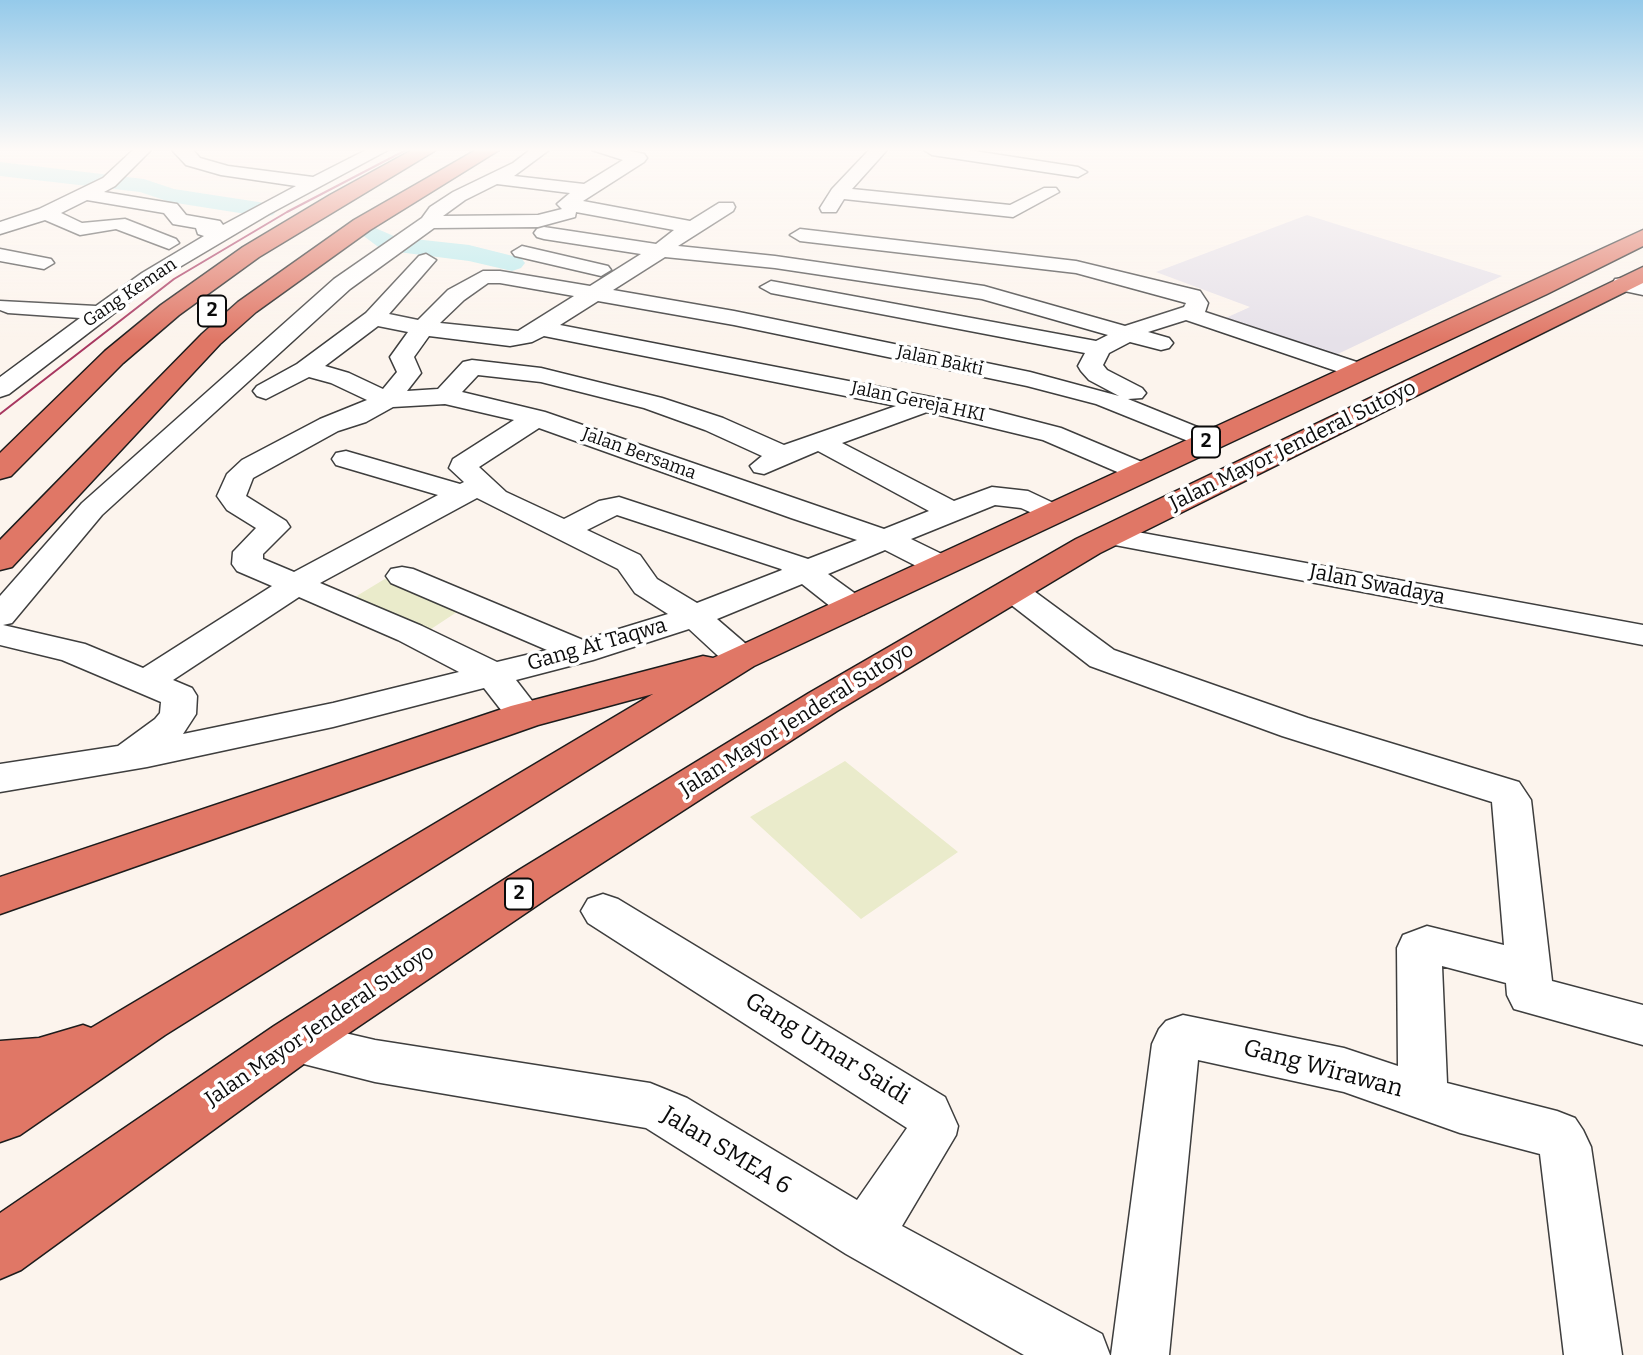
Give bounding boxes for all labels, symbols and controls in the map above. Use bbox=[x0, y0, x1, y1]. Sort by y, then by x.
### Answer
street label: Gang Keman bbox=[79, 254, 181, 332]
road number: 2 bbox=[198, 296, 226, 326]
street label: Jalan Bakti bbox=[895, 341, 985, 381]
street label: Jalan Mayor Jenderal Sutoyo bbox=[1166, 375, 1420, 517]
street label: Jalan Gereja HKI bbox=[849, 377, 987, 427]
street label: Jalan Bersama bbox=[579, 423, 699, 485]
road number: 2 bbox=[1192, 426, 1220, 458]
street label: Jalan Swadaya bbox=[1307, 560, 1447, 610]
street label: Gang At Taqwa bbox=[524, 613, 670, 677]
street label: Jalan Mayor Jenderal Sutoyo bbox=[675, 638, 919, 802]
road number: 2 bbox=[505, 878, 533, 909]
street label: Jalan Mayor Jenderal Sutoyo bbox=[201, 940, 439, 1112]
street label: Gang Umar Saidi bbox=[739, 987, 915, 1111]
street label: Gang Wirawan bbox=[1240, 1034, 1406, 1104]
street label: Jalan SMEA 6 bbox=[656, 1101, 796, 1201]

